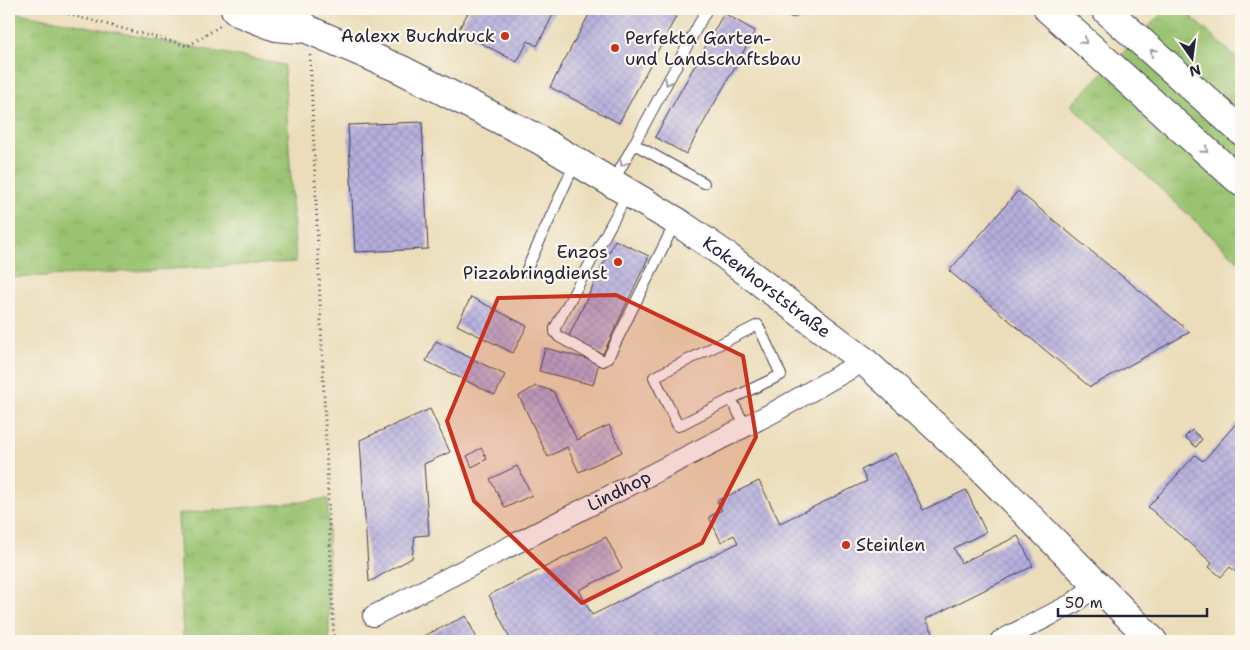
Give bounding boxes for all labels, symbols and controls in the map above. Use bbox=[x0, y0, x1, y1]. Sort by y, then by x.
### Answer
place label: Aalexx Buchdruck bbox=[341, 24, 495, 48]
place label: Perfekta Garten- und Landschaftsbau bbox=[625, 26, 801, 71]
marker: Aalexx Buchdruck bbox=[499, 30, 511, 42]
north arrow bbox=[1168, 32, 1218, 82]
one-way arrow bbox=[1079, 35, 1088, 44]
marker: Perfekta Garten- und Landschaftsbau bbox=[609, 42, 621, 54]
one-way arrow bbox=[1149, 49, 1158, 58]
text: N bbox=[1188, 61, 1203, 81]
one-way arrow bbox=[664, 77, 674, 86]
one-way arrow bbox=[1200, 144, 1209, 153]
one-way arrow bbox=[620, 158, 630, 167]
street label: Kokenhorststraße bbox=[698, 231, 836, 343]
place label: Enzos Pizzabringdienst bbox=[463, 240, 608, 285]
marker: Enzos Pizzabringdienst bbox=[612, 256, 624, 268]
street label: Lindhop bbox=[583, 465, 655, 517]
place label: Steinlen bbox=[856, 533, 925, 557]
marker: Steinlen bbox=[840, 539, 852, 551]
scale bar bbox=[1058, 585, 1206, 617]
text: 50 m bbox=[1065, 593, 1103, 613]

